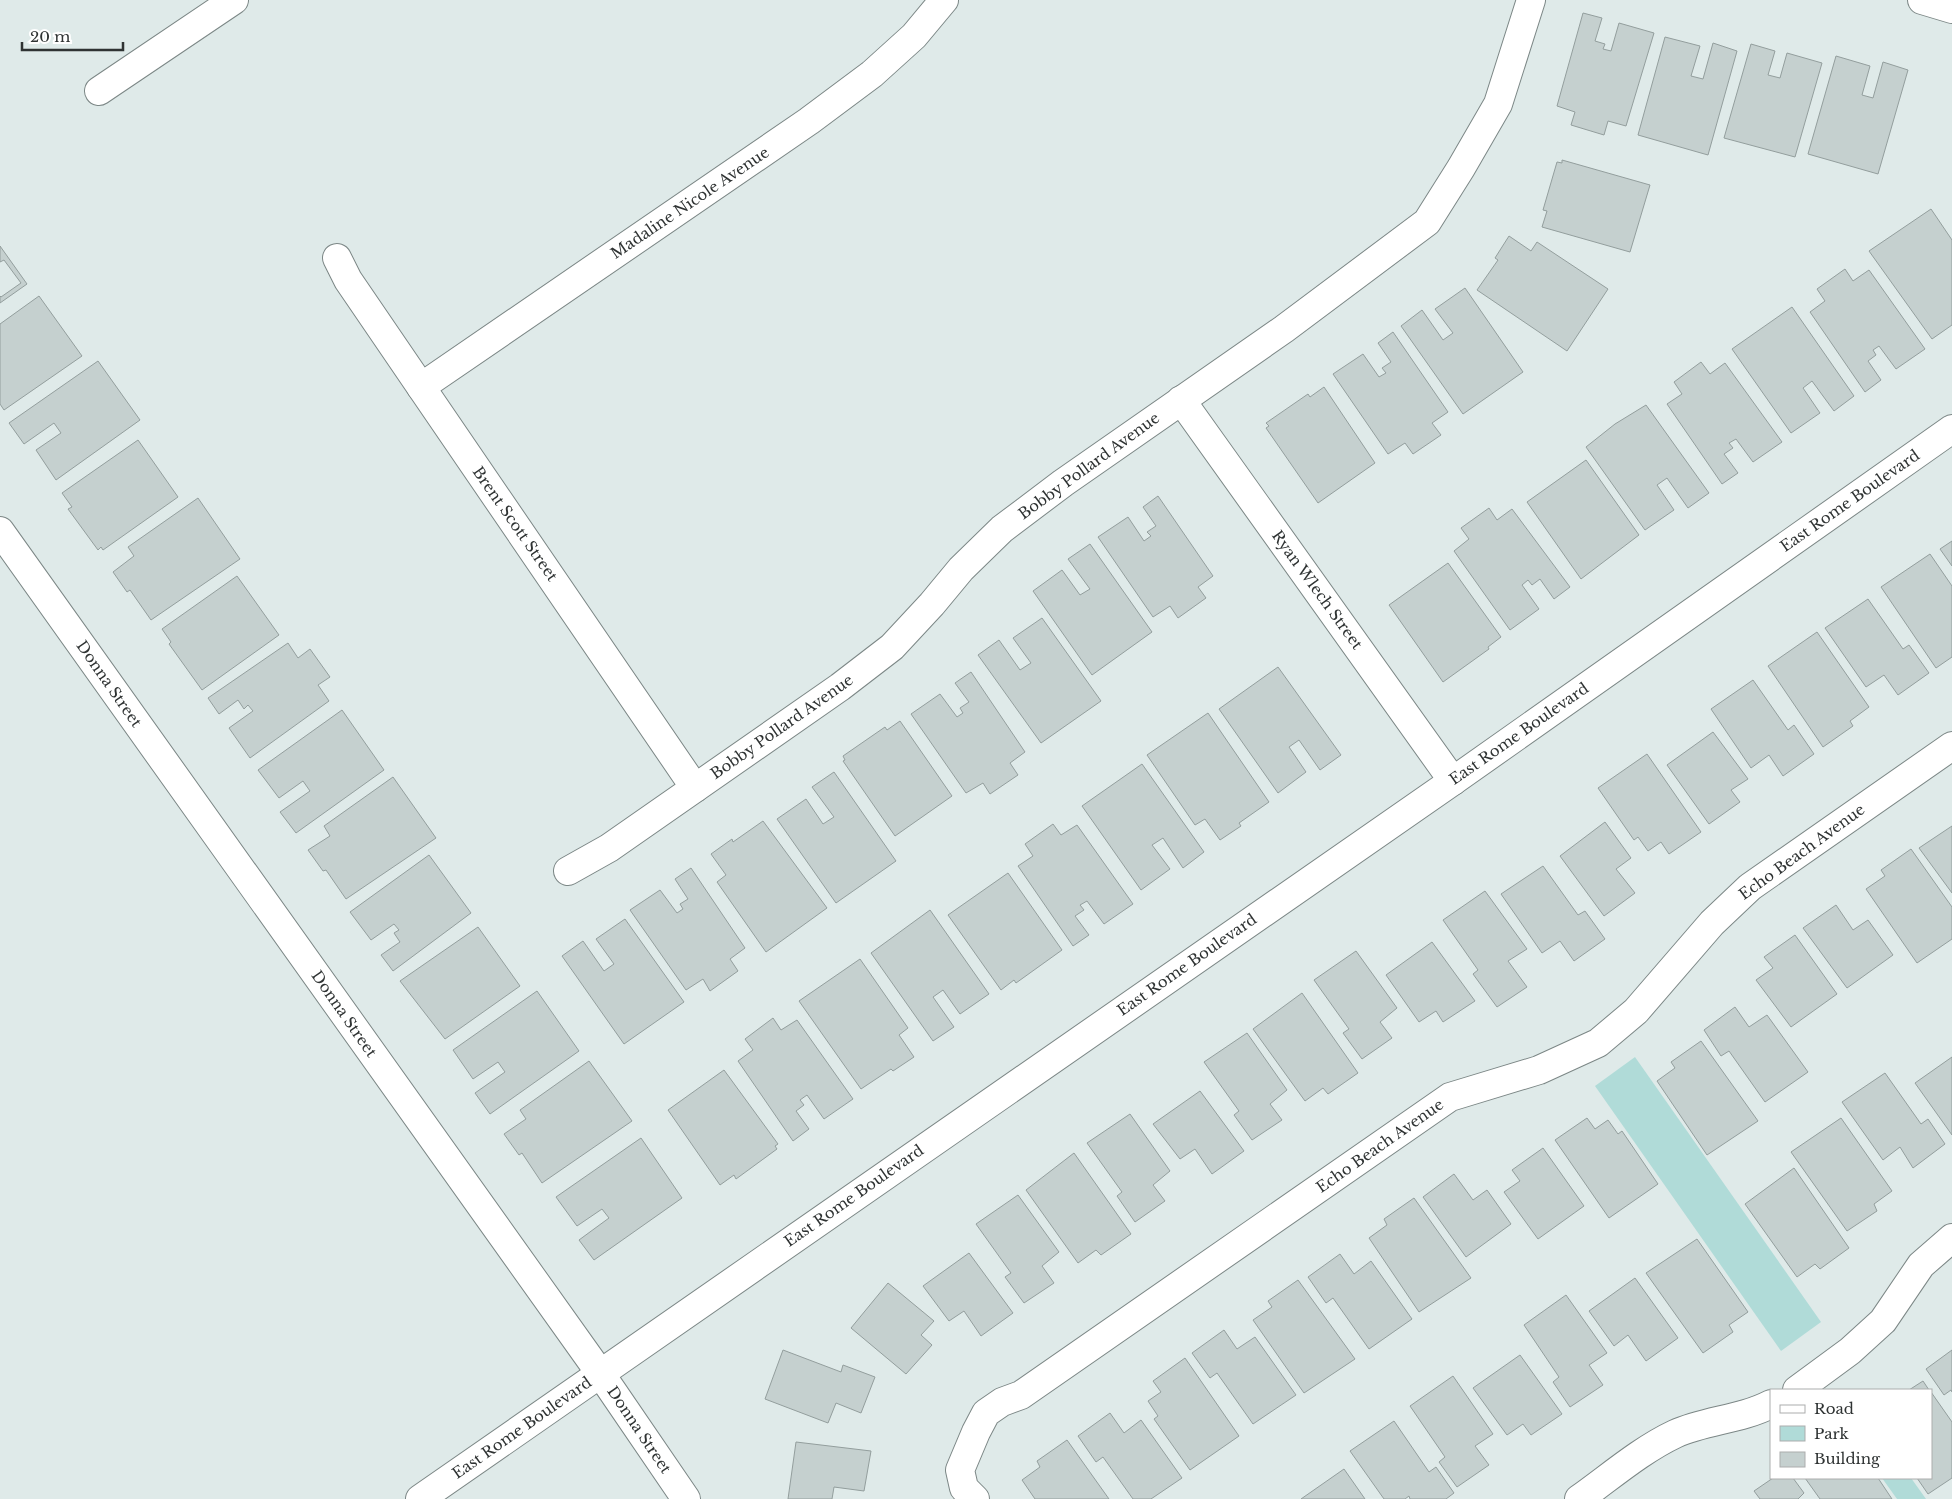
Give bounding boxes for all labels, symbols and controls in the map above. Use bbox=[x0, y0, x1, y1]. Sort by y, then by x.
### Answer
scale bar bbox=[22, 20, 124, 52]
text: 20 m bbox=[30, 27, 70, 46]
street label: Madaline Nicole Avenue bbox=[607, 142, 773, 263]
street label: Bobby Pollard Avenue bbox=[1014, 408, 1163, 523]
street label: East Rome Boulevard bbox=[1776, 445, 1923, 556]
street label: Brent Scott Street bbox=[469, 463, 562, 585]
street label: Ryan Wlech Street bbox=[1268, 527, 1367, 653]
street label: Donna Street bbox=[73, 637, 146, 731]
street label: Bobby Pollard Avenue bbox=[707, 670, 857, 783]
street label: East Rome Boulevard bbox=[1445, 678, 1592, 789]
street label: Echo Beach Avenue bbox=[1735, 800, 1868, 904]
street label: East Rome Boulevard bbox=[1113, 909, 1260, 1020]
street label: Donna Street bbox=[308, 967, 381, 1061]
street label: Echo Beach Avenue bbox=[1312, 1095, 1447, 1197]
street label: East Rome Boulevard bbox=[780, 1140, 927, 1251]
street label: East Rome Boulevard bbox=[448, 1372, 595, 1483]
street label: Donna Street bbox=[603, 1382, 676, 1477]
legend bbox=[1770, 1389, 1932, 1479]
text: Road bbox=[1814, 1399, 1854, 1418]
text: Park bbox=[1814, 1424, 1850, 1443]
text: Building bbox=[1814, 1449, 1881, 1468]

